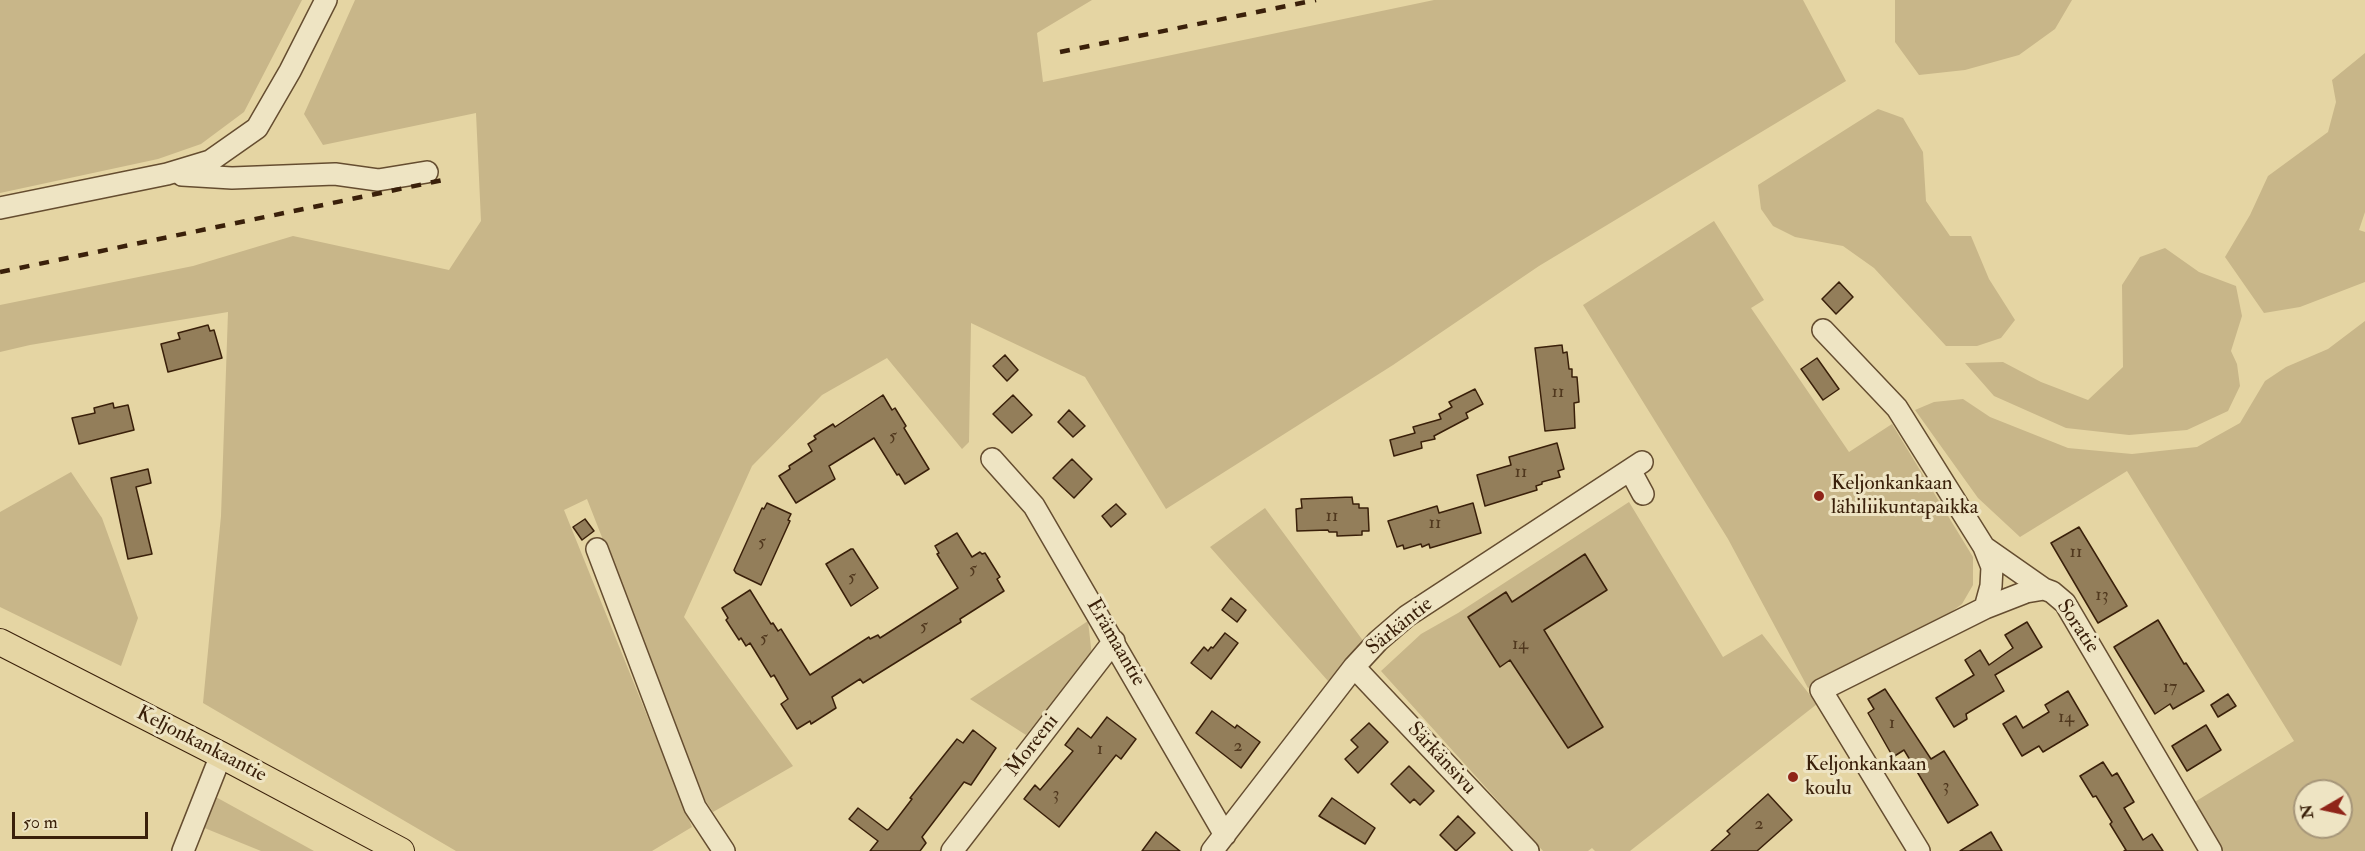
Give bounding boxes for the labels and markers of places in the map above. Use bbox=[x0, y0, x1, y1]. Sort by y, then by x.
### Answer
place label: Keljonkankaan lähiliikuntapaikka bbox=[1831, 471, 1978, 521]
marker: Keljonkankaan lähiliikuntapaikka bbox=[1812, 489, 1826, 503]
place label: Keljonkankaan koulu bbox=[1805, 752, 1927, 802]
marker: Keljonkankaan koulu bbox=[1786, 770, 1800, 784]

